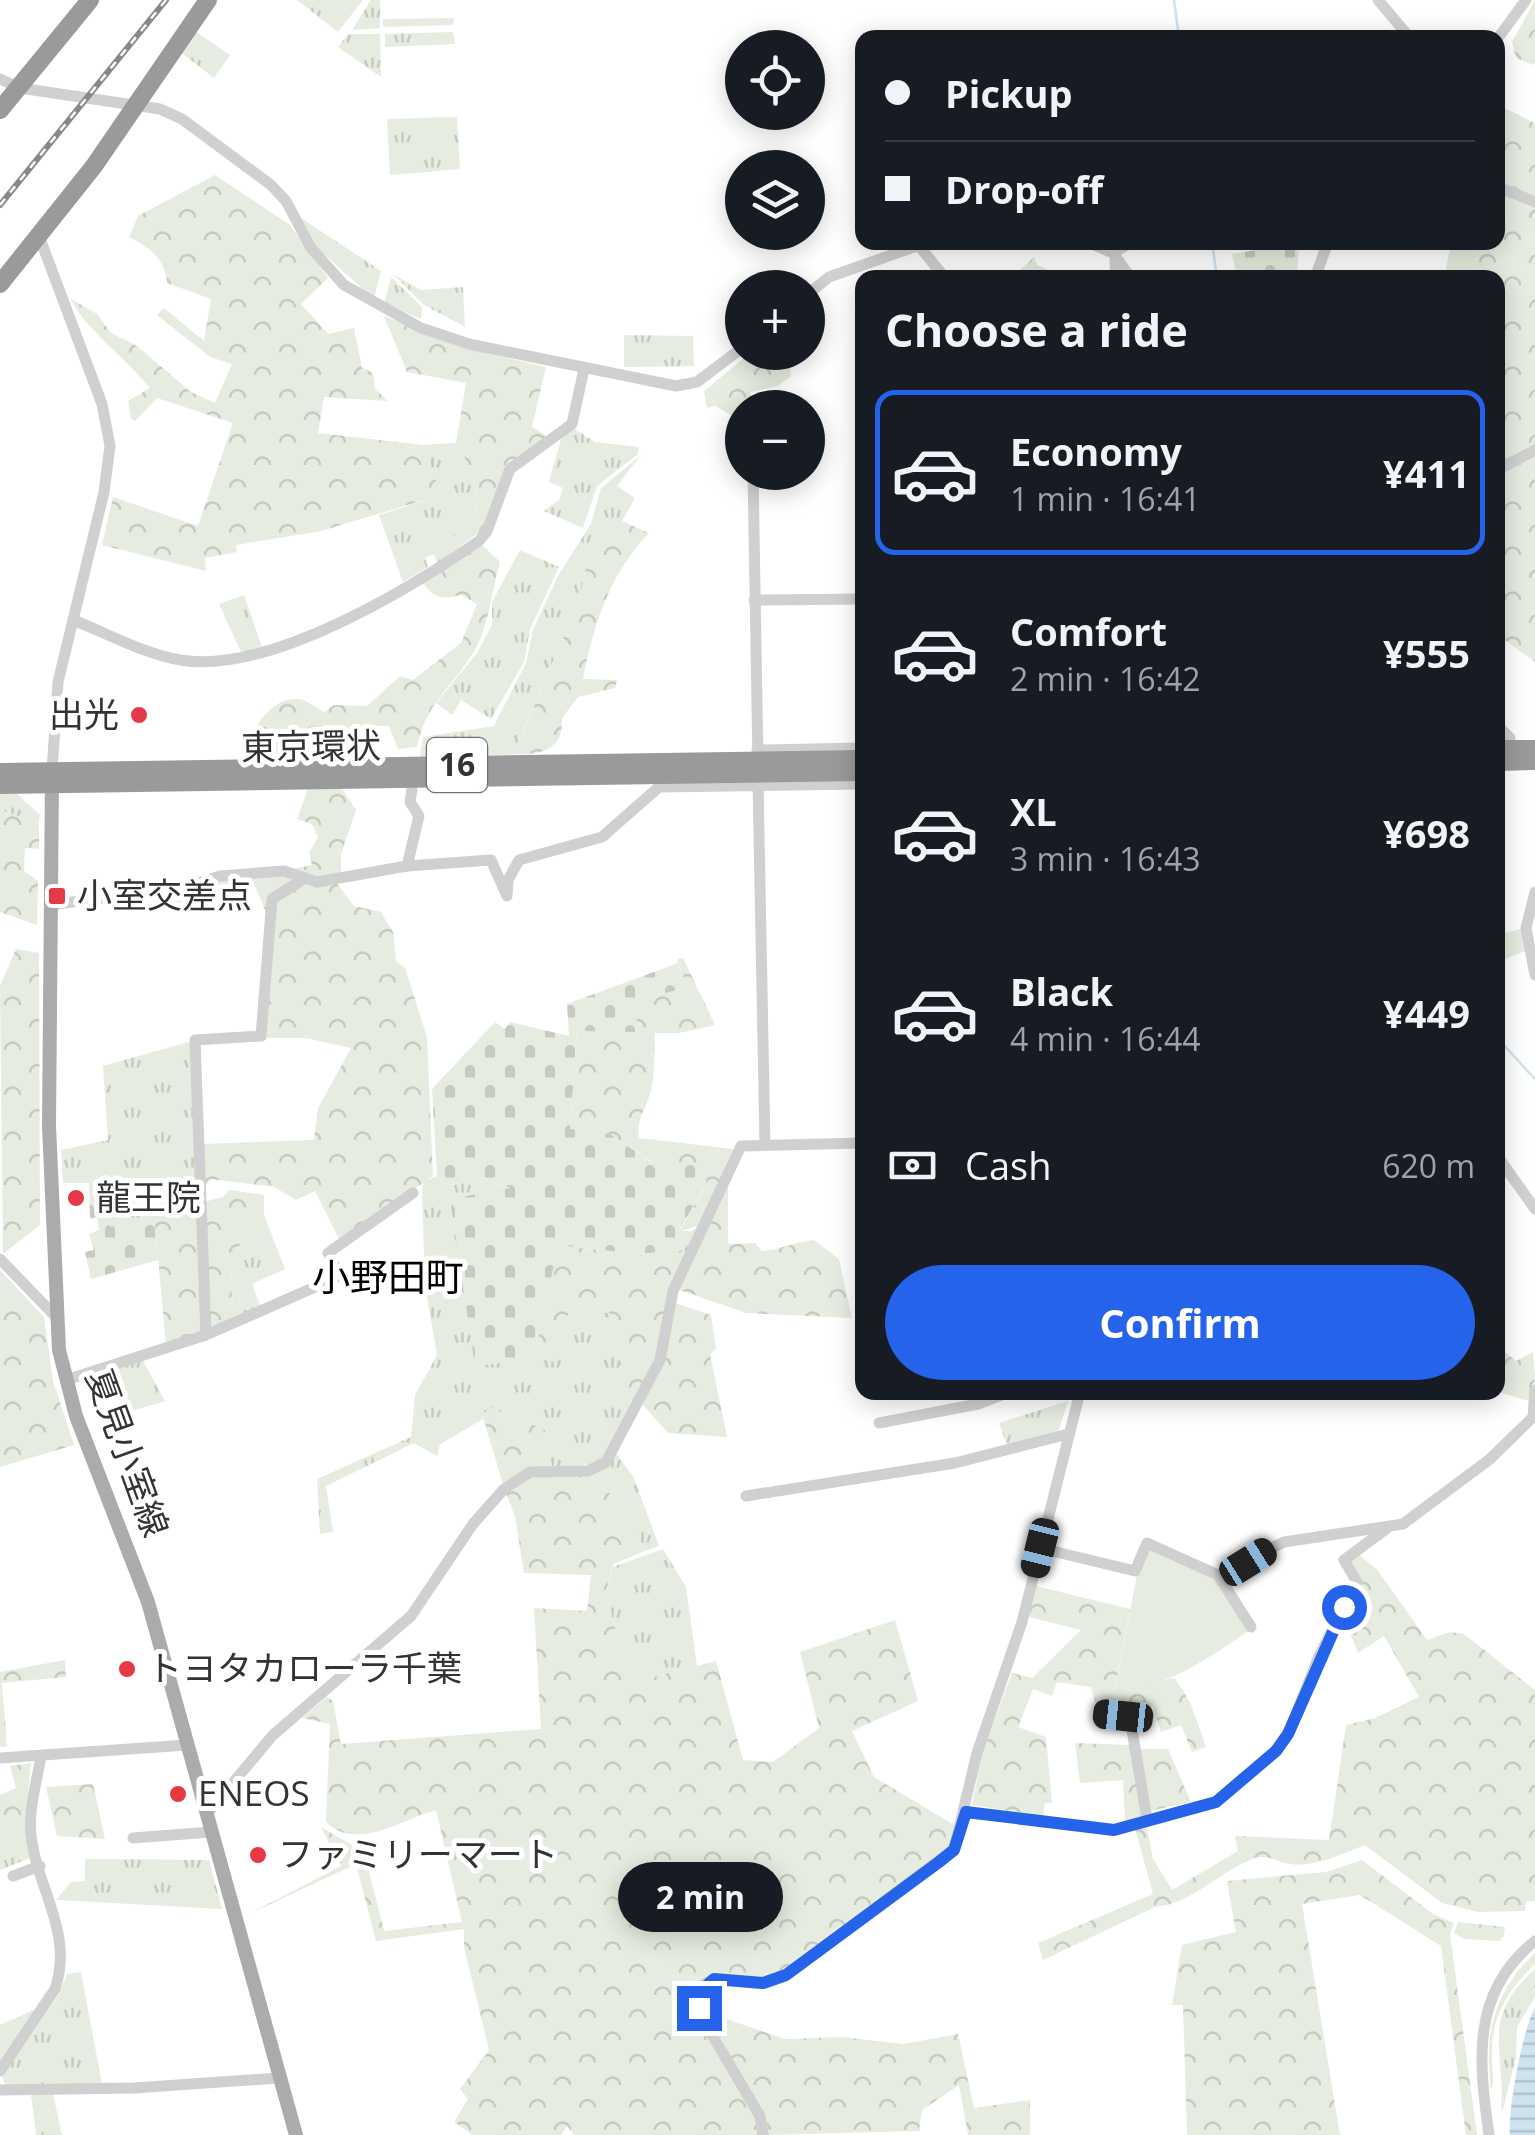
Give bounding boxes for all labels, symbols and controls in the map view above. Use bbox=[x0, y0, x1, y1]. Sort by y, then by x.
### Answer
map controls bbox=[725, 30, 825, 490]
button: locate bbox=[725, 30, 825, 130]
text: Pickup bbox=[945, 67, 1073, 119]
button: layers bbox=[725, 150, 825, 250]
text: Drop-off bbox=[945, 163, 1103, 215]
button: + bbox=[725, 270, 825, 370]
text: Choose a ride bbox=[885, 299, 1188, 360]
button: − bbox=[725, 390, 825, 490]
text: Economy bbox=[1010, 425, 1182, 477]
icon: car bbox=[890, 428, 980, 518]
text: ¥411 bbox=[1383, 447, 1470, 499]
text: 1 min · 16:41 bbox=[1010, 477, 1201, 520]
text: Comfort bbox=[1010, 605, 1167, 657]
icon: car bbox=[890, 608, 980, 698]
text: ¥555 bbox=[1383, 627, 1470, 679]
text: 2 min · 16:42 bbox=[1010, 657, 1201, 700]
place label: 出光 bbox=[49, 690, 119, 737]
marker: 出光 bbox=[128, 704, 150, 726]
street label: 東京環状 bbox=[241, 721, 381, 770]
road number: 16 bbox=[427, 738, 487, 792]
text: XL bbox=[1010, 785, 1057, 837]
icon: car bbox=[890, 788, 980, 878]
text: ¥698 bbox=[1383, 807, 1470, 859]
text: 3 min · 16:43 bbox=[1010, 837, 1201, 880]
place label: 小室交差点 bbox=[77, 871, 252, 918]
marker: 小室交差点 bbox=[46, 885, 68, 907]
text: Black bbox=[1010, 965, 1113, 1017]
icon: car bbox=[890, 968, 980, 1058]
text: ¥449 bbox=[1383, 987, 1470, 1039]
text: 4 min · 16:44 bbox=[1010, 1017, 1201, 1060]
icon: cash bbox=[885, 1138, 940, 1193]
text: Cash bbox=[965, 1139, 1051, 1191]
text: 620 m bbox=[1382, 1144, 1475, 1187]
place label: 龍王院 bbox=[96, 1173, 201, 1220]
marker: 龍王院 bbox=[65, 1187, 87, 1209]
district label: 小野田町 bbox=[312, 1250, 464, 1302]
button: Confirm bbox=[885, 1265, 1475, 1380]
street label: 夏見小室線 bbox=[76, 1362, 180, 1543]
car bbox=[1018, 1515, 1062, 1581]
car bbox=[1215, 1533, 1281, 1591]
route start bbox=[1322, 1585, 1367, 1630]
place label: トヨタカローラ千葉 bbox=[147, 1644, 462, 1691]
marker: トヨタカローラ千葉 bbox=[116, 1658, 138, 1680]
car bbox=[1092, 1698, 1154, 1734]
place label: ENEOS bbox=[198, 1769, 310, 1816]
marker: ENEOS bbox=[167, 1783, 189, 1805]
place label: ファミリーマート bbox=[278, 1830, 558, 1877]
marker: ファミリーマート bbox=[247, 1844, 269, 1866]
callout: 2 min bbox=[616, 1863, 782, 1933]
text: 2 min bbox=[656, 1875, 745, 1918]
route end bbox=[677, 1986, 722, 2031]

